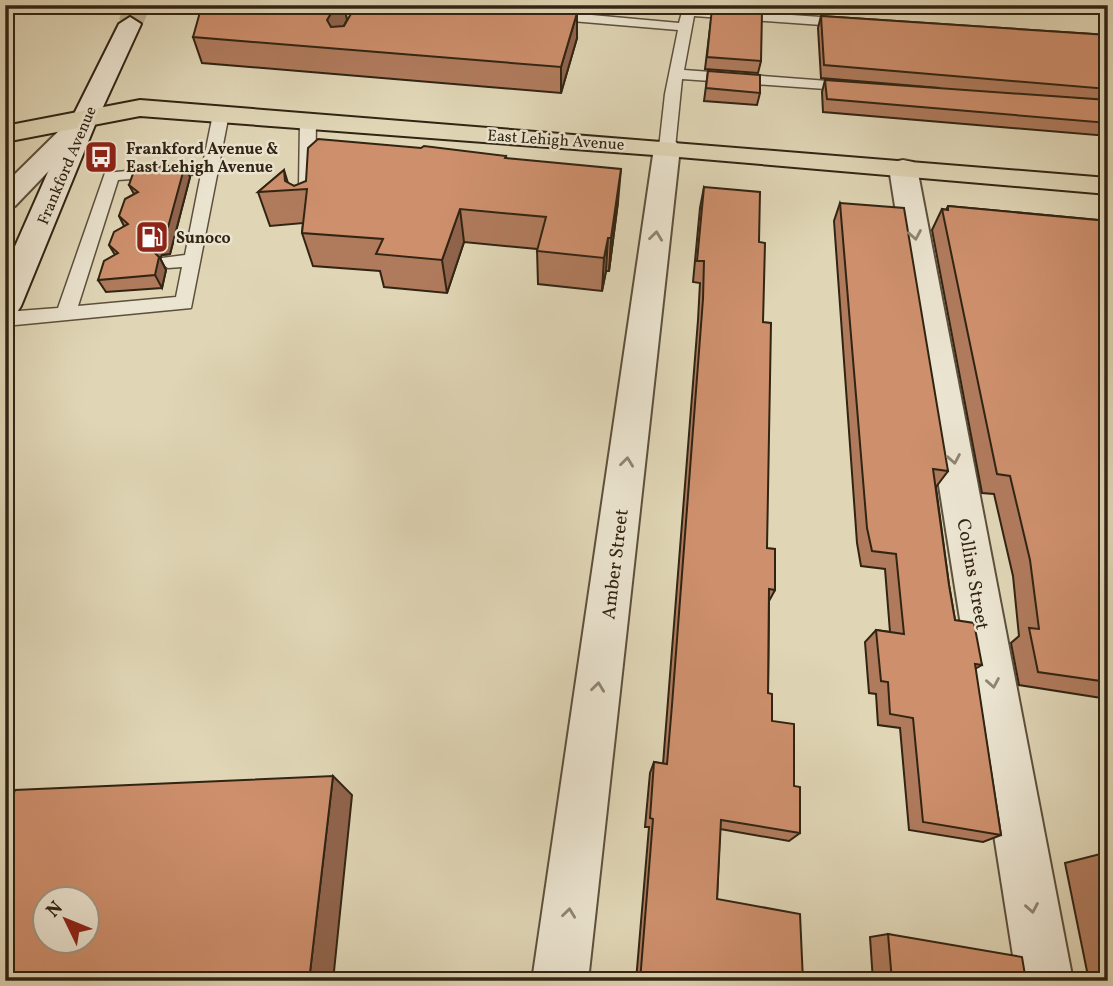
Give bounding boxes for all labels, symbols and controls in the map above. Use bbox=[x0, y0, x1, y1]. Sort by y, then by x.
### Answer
street label: Frankford Avenue bbox=[33, 103, 103, 228]
street label: East Lehigh Avenue bbox=[487, 125, 625, 157]
bus stop icon: Frankford Avenue & East Lehigh Avenue bbox=[82, 138, 120, 176]
place label: Frankford Avenue & East Lehigh Avenue bbox=[126, 139, 278, 179]
fuel station icon: Sunoco bbox=[133, 218, 171, 256]
place label: Sunoco bbox=[176, 228, 231, 250]
one-way arrow bbox=[906, 229, 921, 241]
one-way arrow bbox=[648, 230, 663, 242]
one-way arrow bbox=[946, 453, 961, 465]
one-way arrow bbox=[619, 456, 634, 468]
street label: Amber Street bbox=[596, 507, 636, 621]
street label: Collins Street bbox=[949, 517, 995, 632]
one-way arrow bbox=[985, 678, 1000, 689]
one-way arrow bbox=[590, 682, 605, 693]
north arrow bbox=[32, 884, 102, 954]
text: N bbox=[41, 896, 69, 924]
one-way arrow bbox=[1024, 902, 1039, 913]
one-way arrow bbox=[561, 907, 576, 919]

